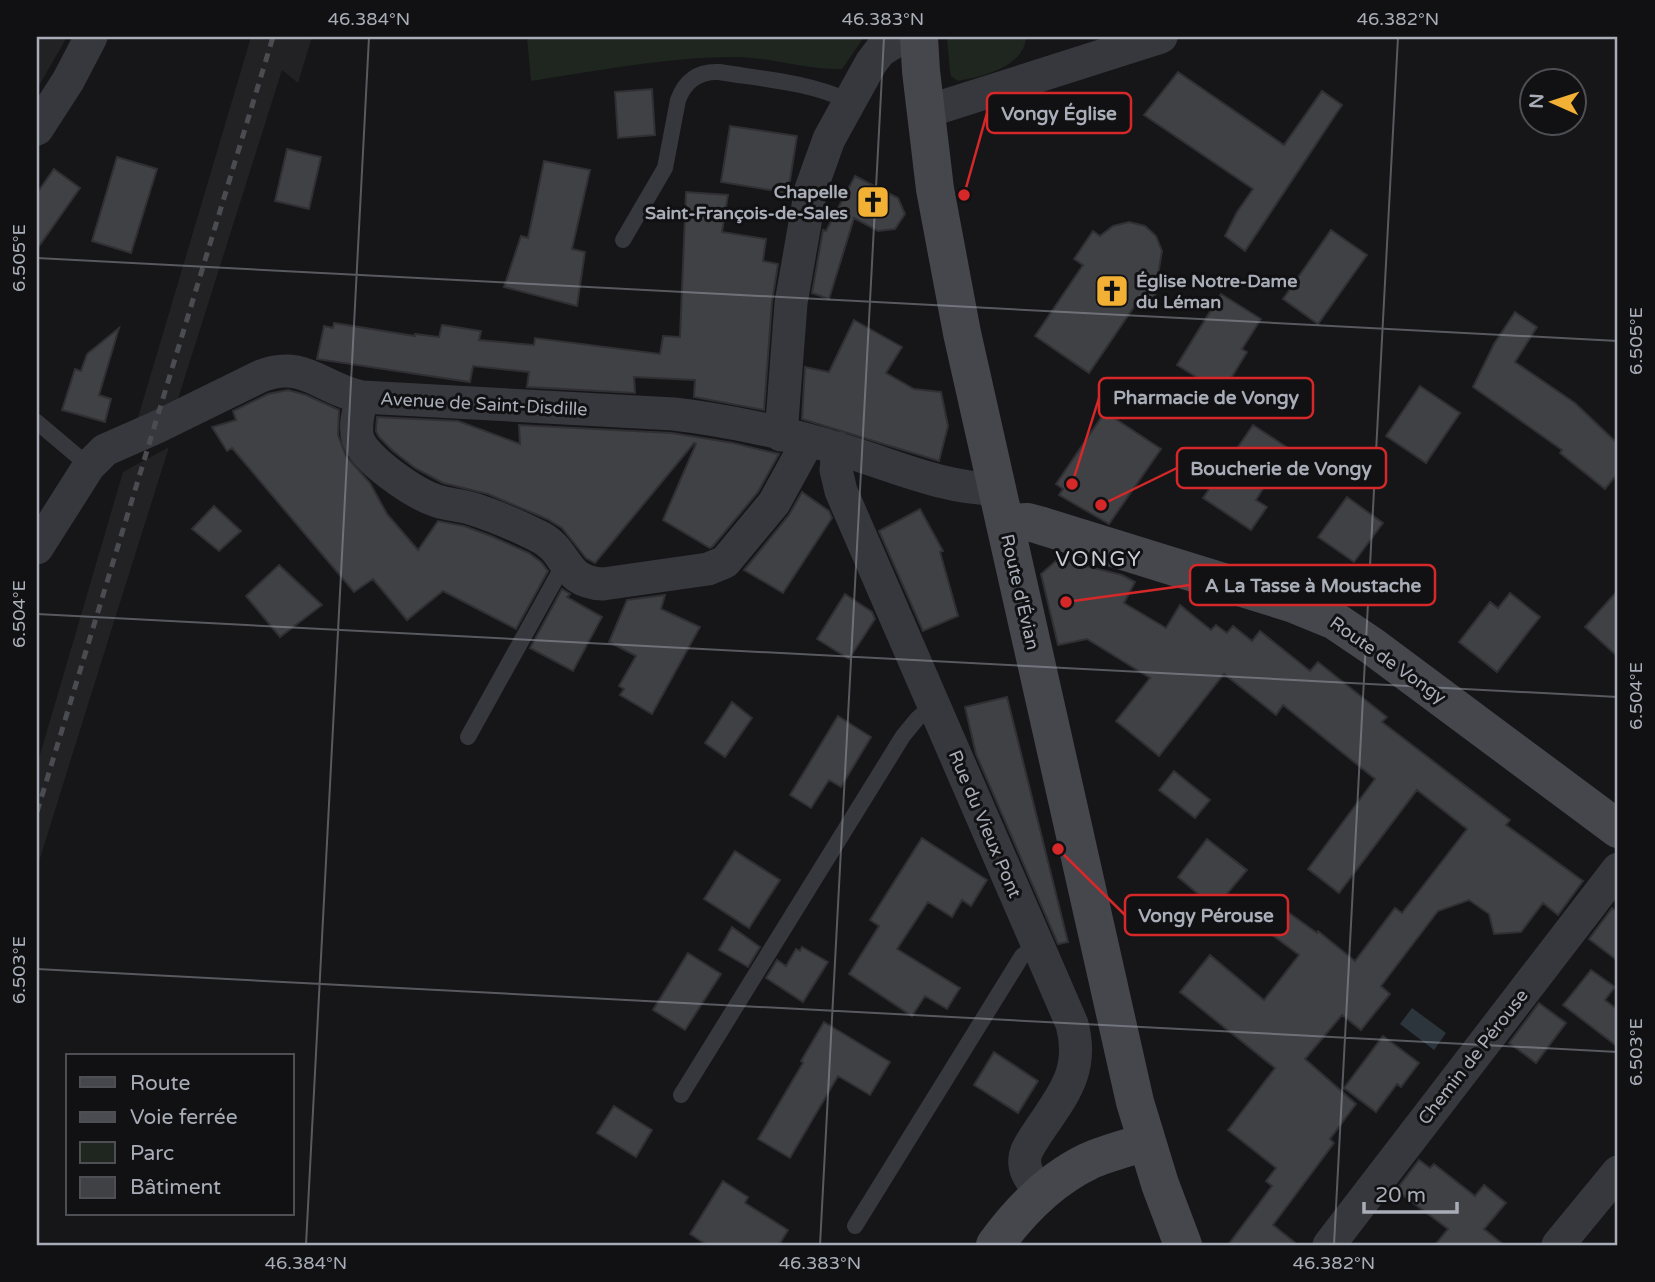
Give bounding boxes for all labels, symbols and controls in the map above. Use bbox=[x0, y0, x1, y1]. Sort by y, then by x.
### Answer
text: 46.384°N bbox=[328, 8, 410, 30]
text: 46.383°N bbox=[842, 8, 924, 30]
text: 46.382°N bbox=[1357, 8, 1439, 30]
north arrow bbox=[1518, 66, 1588, 136]
callout: Vongy Église bbox=[987, 93, 1131, 133]
text: N bbox=[1526, 93, 1548, 109]
text: Vongy Église bbox=[1001, 102, 1117, 126]
place label: Chapelle Saint-François-de-Sales bbox=[645, 181, 848, 224]
church icon: Chapelle Saint-François-de-Sales bbox=[854, 183, 892, 221]
text: 6.505°E bbox=[8, 224, 30, 292]
place label: Église Notre-Dame du Léman bbox=[1136, 270, 1297, 313]
church icon: Église Notre-Dame du Léman bbox=[1093, 272, 1131, 310]
text: 6.505°E bbox=[1625, 307, 1647, 375]
callout: Pharmacie de Vongy bbox=[1099, 378, 1313, 418]
text: Pharmacie de Vongy bbox=[1113, 387, 1300, 410]
street label: Avenue de Saint-Disdille bbox=[380, 388, 588, 420]
callout: Boucherie de Vongy bbox=[1177, 448, 1386, 488]
text: Boucherie de Vongy bbox=[1190, 458, 1373, 481]
street label: Route d'Évian bbox=[996, 532, 1044, 652]
district label: VONGY bbox=[1055, 547, 1143, 572]
callout: A La Tasse à Moustache bbox=[1190, 565, 1435, 605]
text: A La Tasse à Moustache bbox=[1205, 575, 1422, 597]
text: 6.504°E bbox=[8, 580, 30, 648]
street label: Route de Vongy bbox=[1326, 612, 1451, 708]
text: 6.504°E bbox=[1625, 662, 1647, 730]
street label: Rue du Vieux Pont bbox=[944, 747, 1026, 901]
callout: Vongy Pérouse bbox=[1125, 895, 1288, 935]
text: Vongy Pérouse bbox=[1138, 905, 1274, 928]
text: 6.503°E bbox=[8, 936, 30, 1004]
street label: Chemin de Pérouse bbox=[1413, 985, 1533, 1129]
text: 6.503°E bbox=[1625, 1018, 1647, 1086]
legend bbox=[66, 1054, 294, 1216]
text: Route bbox=[130, 1071, 190, 1096]
text: Voie ferrée bbox=[130, 1105, 238, 1130]
text: Parc bbox=[130, 1141, 174, 1166]
scale bar bbox=[1364, 1170, 1457, 1214]
text: Bâtiment bbox=[130, 1175, 221, 1200]
text: 20 m bbox=[1375, 1183, 1426, 1208]
text: 46.384°N bbox=[265, 1252, 347, 1274]
text: 46.383°N bbox=[779, 1252, 861, 1274]
text: 46.382°N bbox=[1293, 1252, 1375, 1274]

